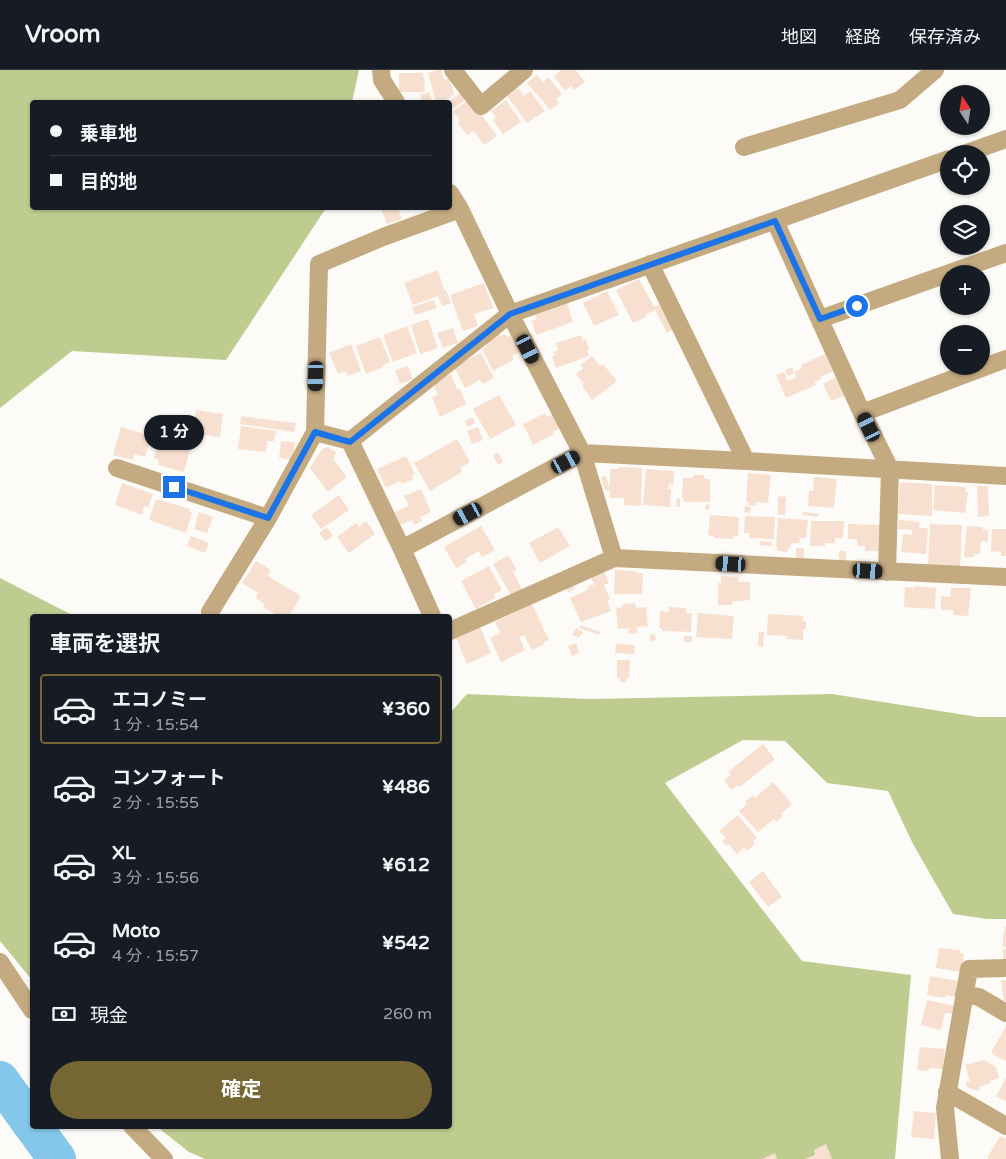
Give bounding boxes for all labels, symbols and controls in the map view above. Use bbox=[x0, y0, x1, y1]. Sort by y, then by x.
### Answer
text: Vroom bbox=[25, 20, 101, 49]
text: 地図 bbox=[781, 26, 817, 48]
text: 経路 bbox=[845, 26, 881, 48]
text: 保存済み bbox=[909, 26, 981, 48]
north arrow bbox=[940, 85, 990, 135]
map controls bbox=[940, 85, 990, 375]
text: 乗車地 bbox=[80, 123, 137, 145]
button: locate bbox=[940, 145, 990, 195]
text: 目的地 bbox=[80, 171, 137, 193]
button: layers bbox=[940, 205, 990, 255]
button: + bbox=[940, 265, 990, 315]
route start bbox=[846, 295, 868, 317]
button: − bbox=[940, 325, 990, 375]
car bbox=[514, 332, 541, 366]
car bbox=[307, 361, 324, 391]
car bbox=[855, 410, 882, 444]
callout: 1 分 bbox=[144, 414, 204, 450]
text: 1 分 bbox=[159, 422, 189, 442]
car bbox=[549, 448, 582, 476]
route end bbox=[163, 476, 185, 498]
car bbox=[451, 500, 484, 528]
car bbox=[715, 556, 746, 572]
car bbox=[852, 563, 883, 579]
text: 車両を選択 bbox=[50, 631, 160, 657]
icon: car bbox=[52, 687, 97, 732]
text: エコノミー bbox=[112, 689, 207, 711]
text: ¥360 bbox=[382, 698, 430, 720]
text: 1 分 · 15:54 bbox=[112, 715, 199, 735]
icon: car bbox=[52, 765, 97, 810]
text: コンフォート bbox=[112, 767, 225, 789]
text: ¥486 bbox=[382, 776, 430, 798]
text: 2 分 · 15:55 bbox=[112, 793, 199, 813]
text: XL bbox=[112, 842, 136, 864]
icon: car bbox=[52, 843, 97, 888]
text: ¥612 bbox=[382, 854, 430, 876]
text: 3 分 · 15:56 bbox=[112, 868, 199, 888]
text: Moto bbox=[112, 920, 160, 942]
icon: car bbox=[52, 921, 97, 966]
text: ¥542 bbox=[382, 932, 430, 954]
text: 4 分 · 15:57 bbox=[112, 946, 199, 966]
icon: cash bbox=[50, 1000, 78, 1028]
text: 260 m bbox=[383, 1004, 432, 1024]
text: 現金 bbox=[90, 1005, 128, 1027]
button: 確定 bbox=[50, 1061, 432, 1119]

